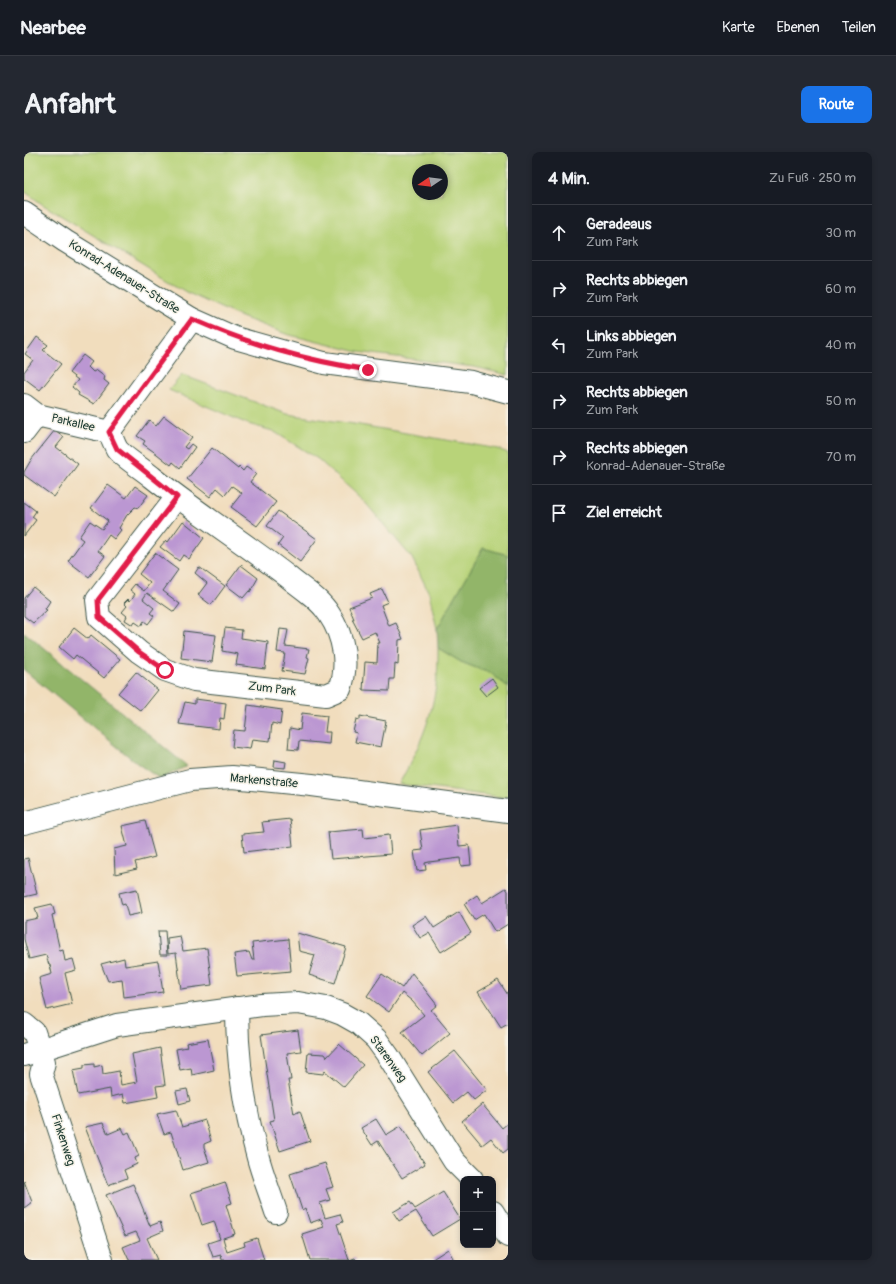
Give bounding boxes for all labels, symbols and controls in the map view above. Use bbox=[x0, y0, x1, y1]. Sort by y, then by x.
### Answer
text: Nearbee bbox=[20, 16, 86, 40]
text: Karte bbox=[722, 19, 755, 36]
text: Ebenen bbox=[777, 19, 820, 36]
text: Teilen bbox=[842, 19, 876, 36]
button: Route bbox=[801, 86, 872, 123]
text: Anfahrt bbox=[24, 87, 116, 122]
north arrow bbox=[412, 164, 448, 200]
text: 4 Min. bbox=[548, 168, 590, 189]
text: Zu Fuß · 250 m bbox=[769, 170, 856, 186]
text: Geradeaus bbox=[586, 215, 652, 234]
icon: ahead bbox=[548, 222, 570, 244]
text: 30 m bbox=[826, 225, 856, 241]
text: Zum Park bbox=[586, 234, 638, 250]
street label: Konrad-Adenauer-Straße bbox=[66, 237, 182, 317]
text: Rechts abbiegen bbox=[586, 271, 688, 290]
icon: right bbox=[548, 278, 570, 300]
text: 60 m bbox=[825, 281, 856, 297]
text: Zum Park bbox=[586, 290, 638, 306]
text: Links abbiegen bbox=[586, 327, 677, 346]
icon: left bbox=[548, 334, 570, 356]
text: 40 m bbox=[825, 337, 856, 353]
text: Zum Park bbox=[586, 346, 638, 362]
route end bbox=[359, 361, 377, 379]
text: Rechts abbiegen bbox=[586, 383, 688, 402]
icon: right bbox=[548, 390, 570, 412]
text: 50 m bbox=[826, 393, 856, 409]
text: Zum Park bbox=[586, 402, 638, 418]
street label: Parkallee bbox=[50, 411, 96, 435]
text: Rechts abbiegen bbox=[586, 439, 688, 458]
icon: right bbox=[548, 446, 570, 468]
text: 70 m bbox=[826, 449, 856, 465]
text: Konrad-Adenauer-Straße bbox=[586, 458, 725, 474]
icon: arrive bbox=[548, 502, 570, 524]
text: Ziel erreicht bbox=[586, 503, 662, 522]
route start bbox=[156, 661, 174, 679]
street label: Zum Park bbox=[247, 679, 297, 699]
street label: Markenstraße bbox=[229, 771, 299, 791]
street label: Starenweg bbox=[366, 1033, 410, 1085]
street label: Finkenweg bbox=[48, 1112, 78, 1168]
map controls bbox=[460, 1176, 496, 1248]
button: + bbox=[460, 1176, 496, 1212]
button: − bbox=[460, 1212, 496, 1248]

